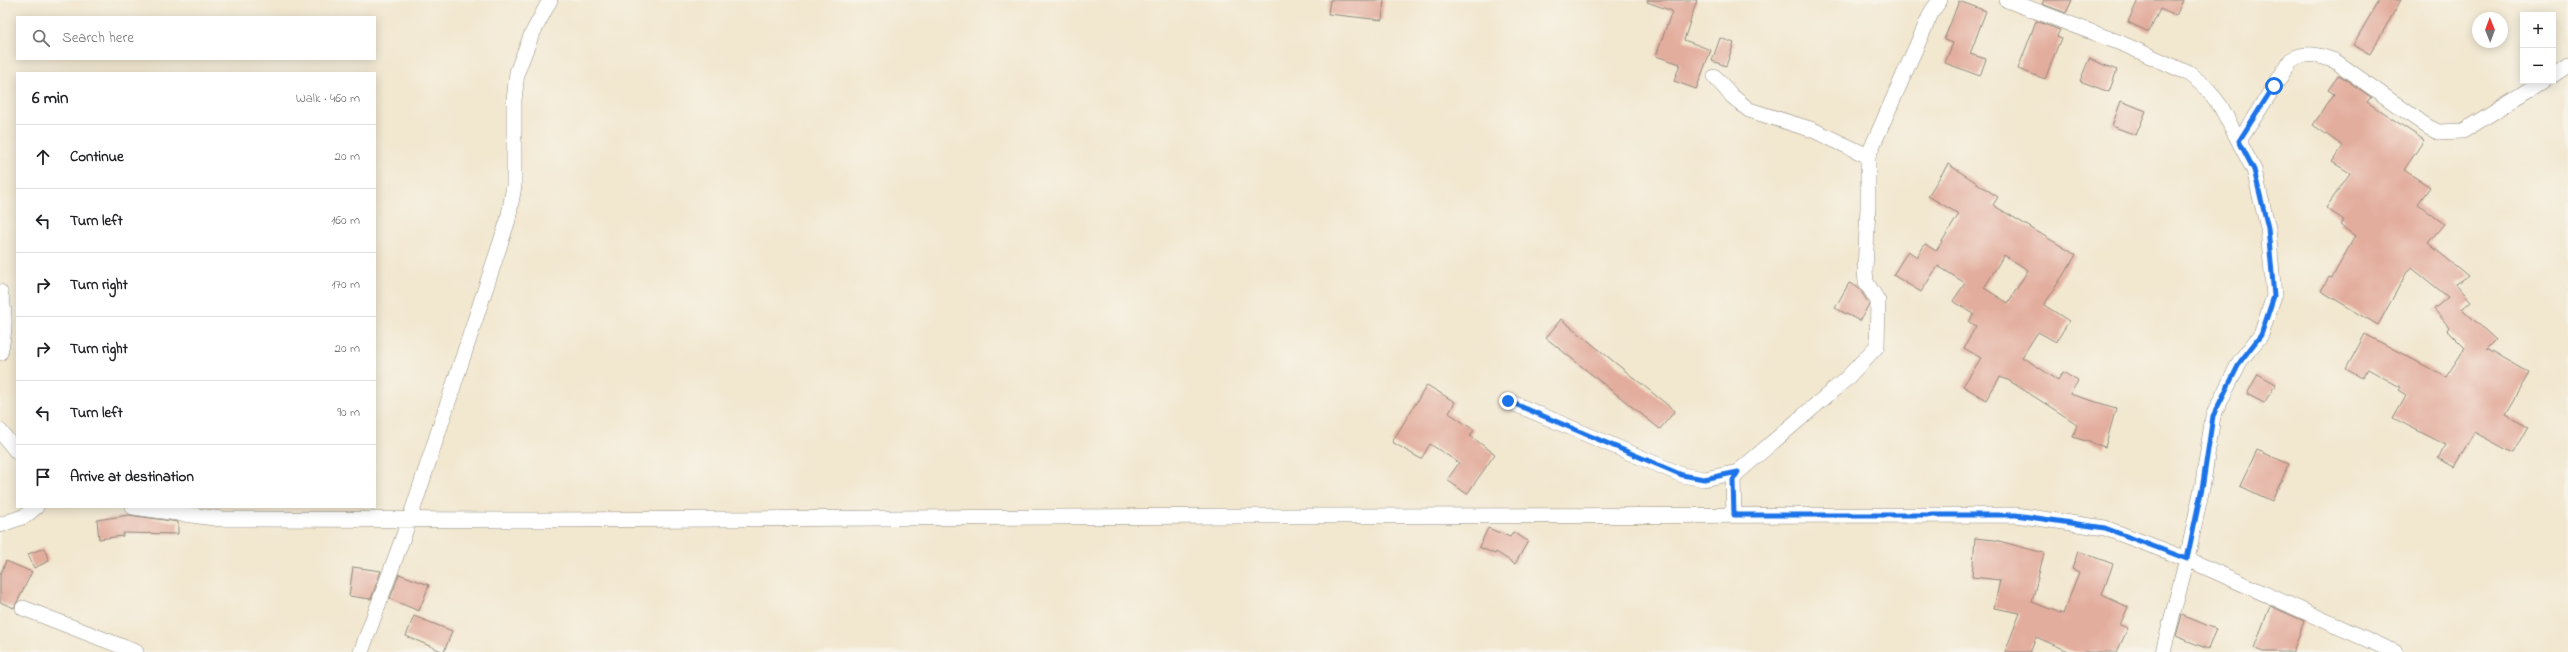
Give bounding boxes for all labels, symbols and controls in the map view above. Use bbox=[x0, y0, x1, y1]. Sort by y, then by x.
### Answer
north arrow bbox=[2472, 12, 2508, 48]
map controls bbox=[2520, 12, 2556, 84]
button: + bbox=[2520, 12, 2556, 48]
search box bbox=[16, 16, 376, 60]
icon: search bbox=[30, 27, 52, 49]
text: Search here bbox=[62, 27, 134, 49]
button: − bbox=[2520, 48, 2556, 84]
route start bbox=[2265, 77, 2283, 95]
text: 6 min bbox=[32, 86, 68, 111]
text: Walk · 460 m bbox=[296, 89, 360, 108]
icon: ahead bbox=[32, 146, 54, 168]
text: Continue bbox=[70, 146, 124, 168]
text: 20 m bbox=[335, 147, 360, 166]
icon: left bbox=[32, 210, 54, 232]
text: Turn left bbox=[70, 210, 123, 232]
text: 160 m bbox=[331, 211, 360, 230]
icon: right bbox=[32, 274, 54, 296]
text: Turn right bbox=[70, 274, 128, 296]
text: 170 m bbox=[332, 275, 360, 294]
icon: right bbox=[32, 338, 54, 360]
text: Turn right bbox=[70, 338, 128, 360]
text: 20 m bbox=[335, 339, 360, 358]
route end bbox=[1499, 392, 1517, 410]
icon: left bbox=[32, 402, 54, 424]
text: Turn left bbox=[70, 402, 123, 424]
text: 90 m bbox=[337, 403, 360, 422]
icon: arrive bbox=[32, 466, 54, 488]
text: Arrive at destination bbox=[70, 466, 194, 488]

